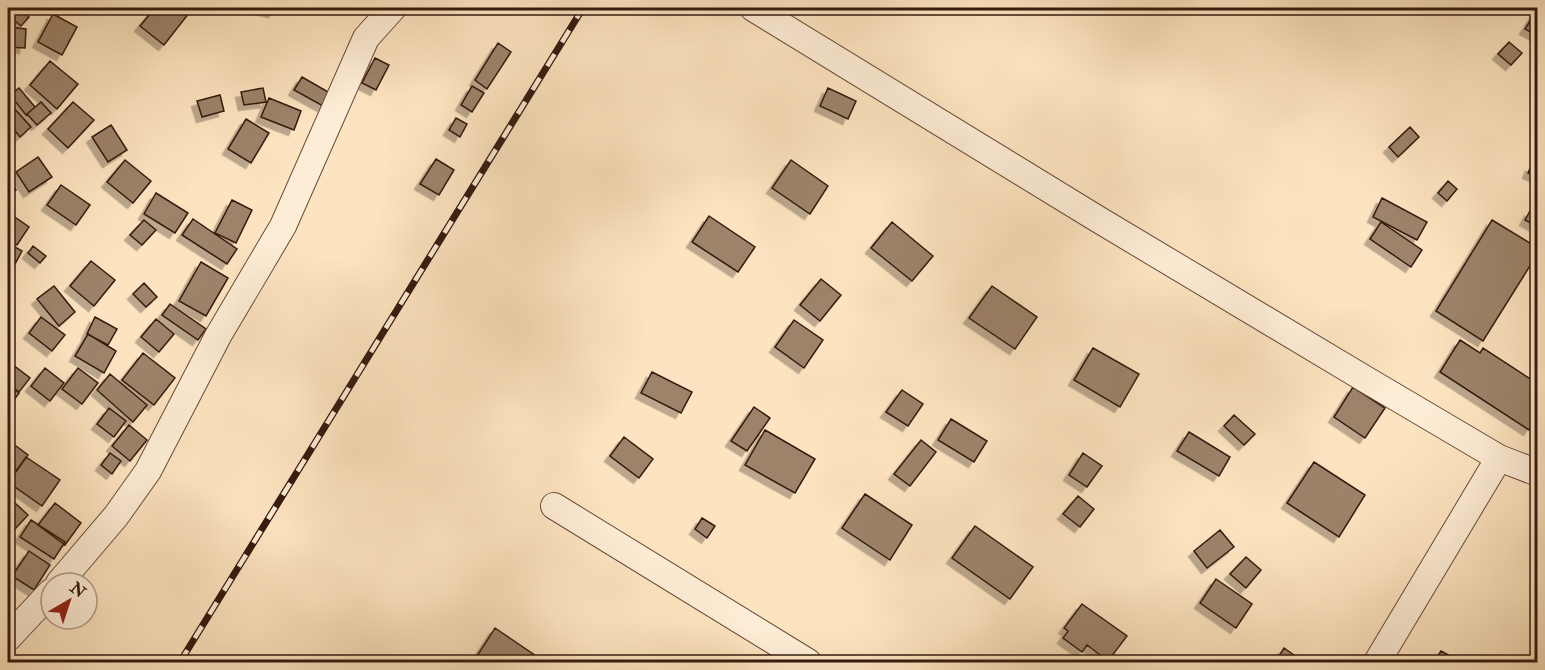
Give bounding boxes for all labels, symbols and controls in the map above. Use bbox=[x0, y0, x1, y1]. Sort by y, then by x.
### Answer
north arrow bbox=[39, 571, 99, 631]
text: N bbox=[65, 577, 90, 603]

